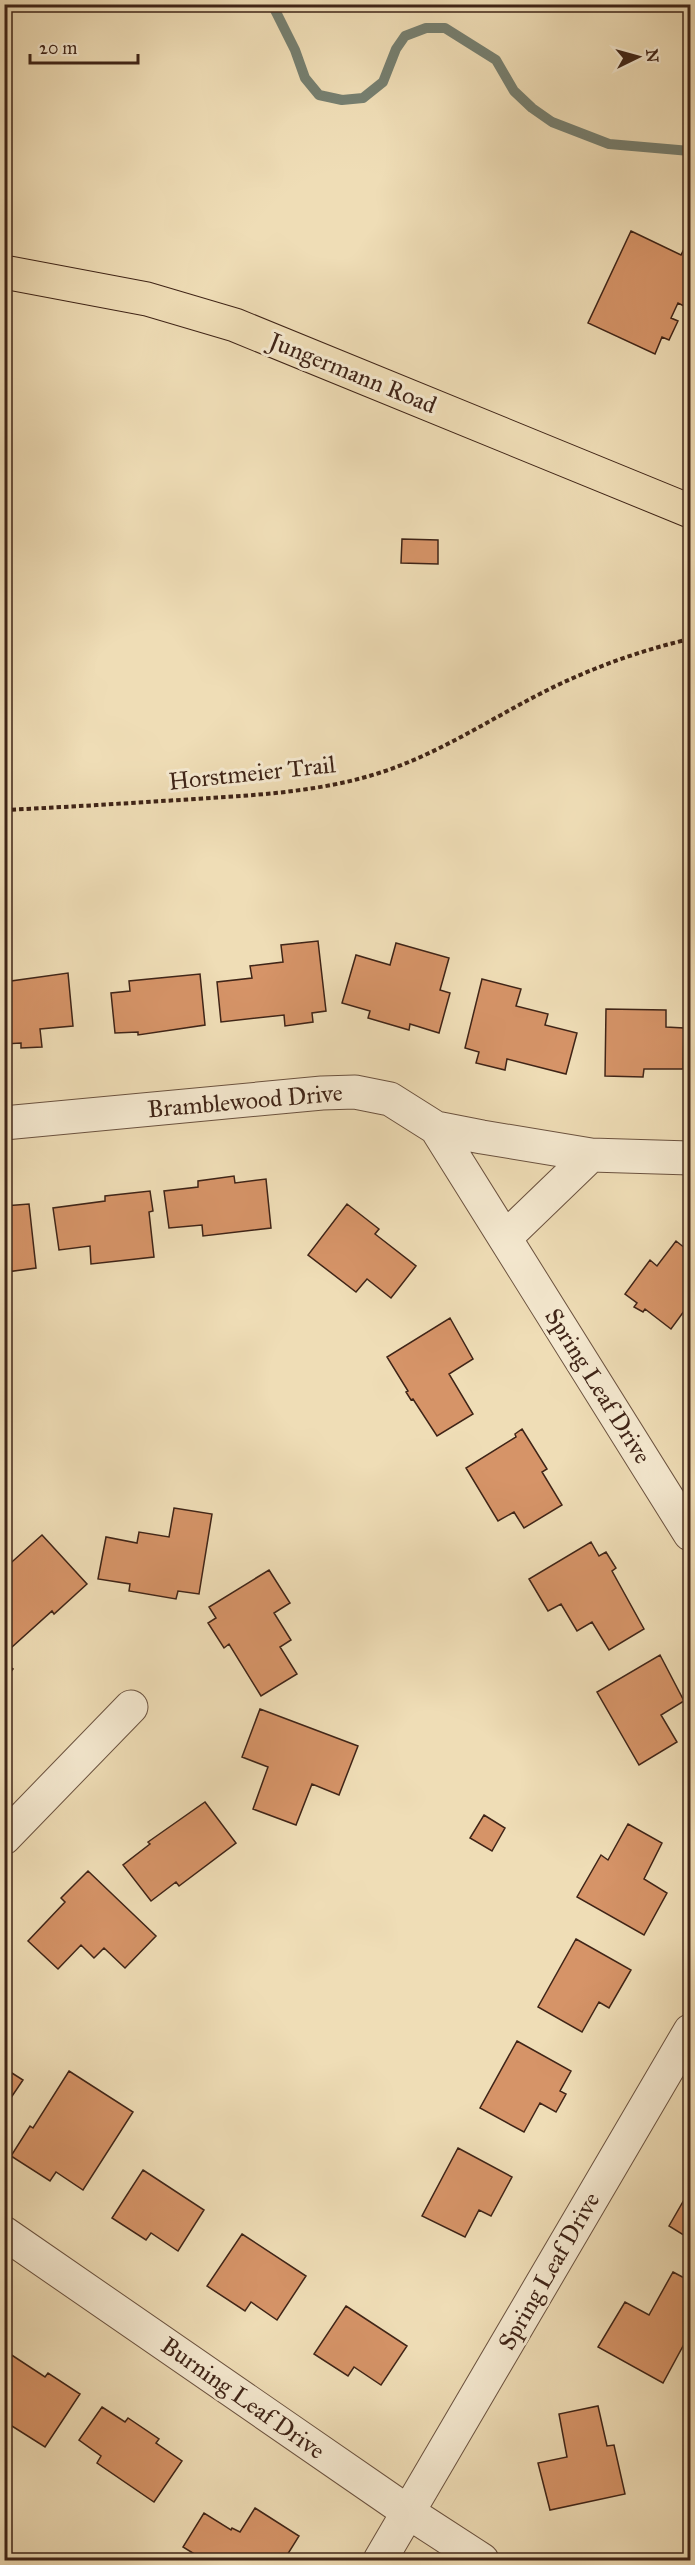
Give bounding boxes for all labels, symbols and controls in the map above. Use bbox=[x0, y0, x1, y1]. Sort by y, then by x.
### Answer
scale bar bbox=[30, 27, 138, 65]
north arrow bbox=[608, 27, 668, 87]
text: 20 m bbox=[39, 37, 77, 59]
text: N bbox=[642, 48, 663, 64]
street label: Jungermann Road bbox=[262, 325, 441, 420]
street label: Horstmeier Trail bbox=[167, 749, 337, 797]
street label: Bramblewood Drive bbox=[146, 1078, 344, 1124]
street label: Spring Leaf Drive bbox=[538, 1303, 658, 1469]
street label: Spring Leaf Drive bbox=[492, 2187, 606, 2355]
street label: Burning Leaf Drive bbox=[155, 2330, 331, 2466]

